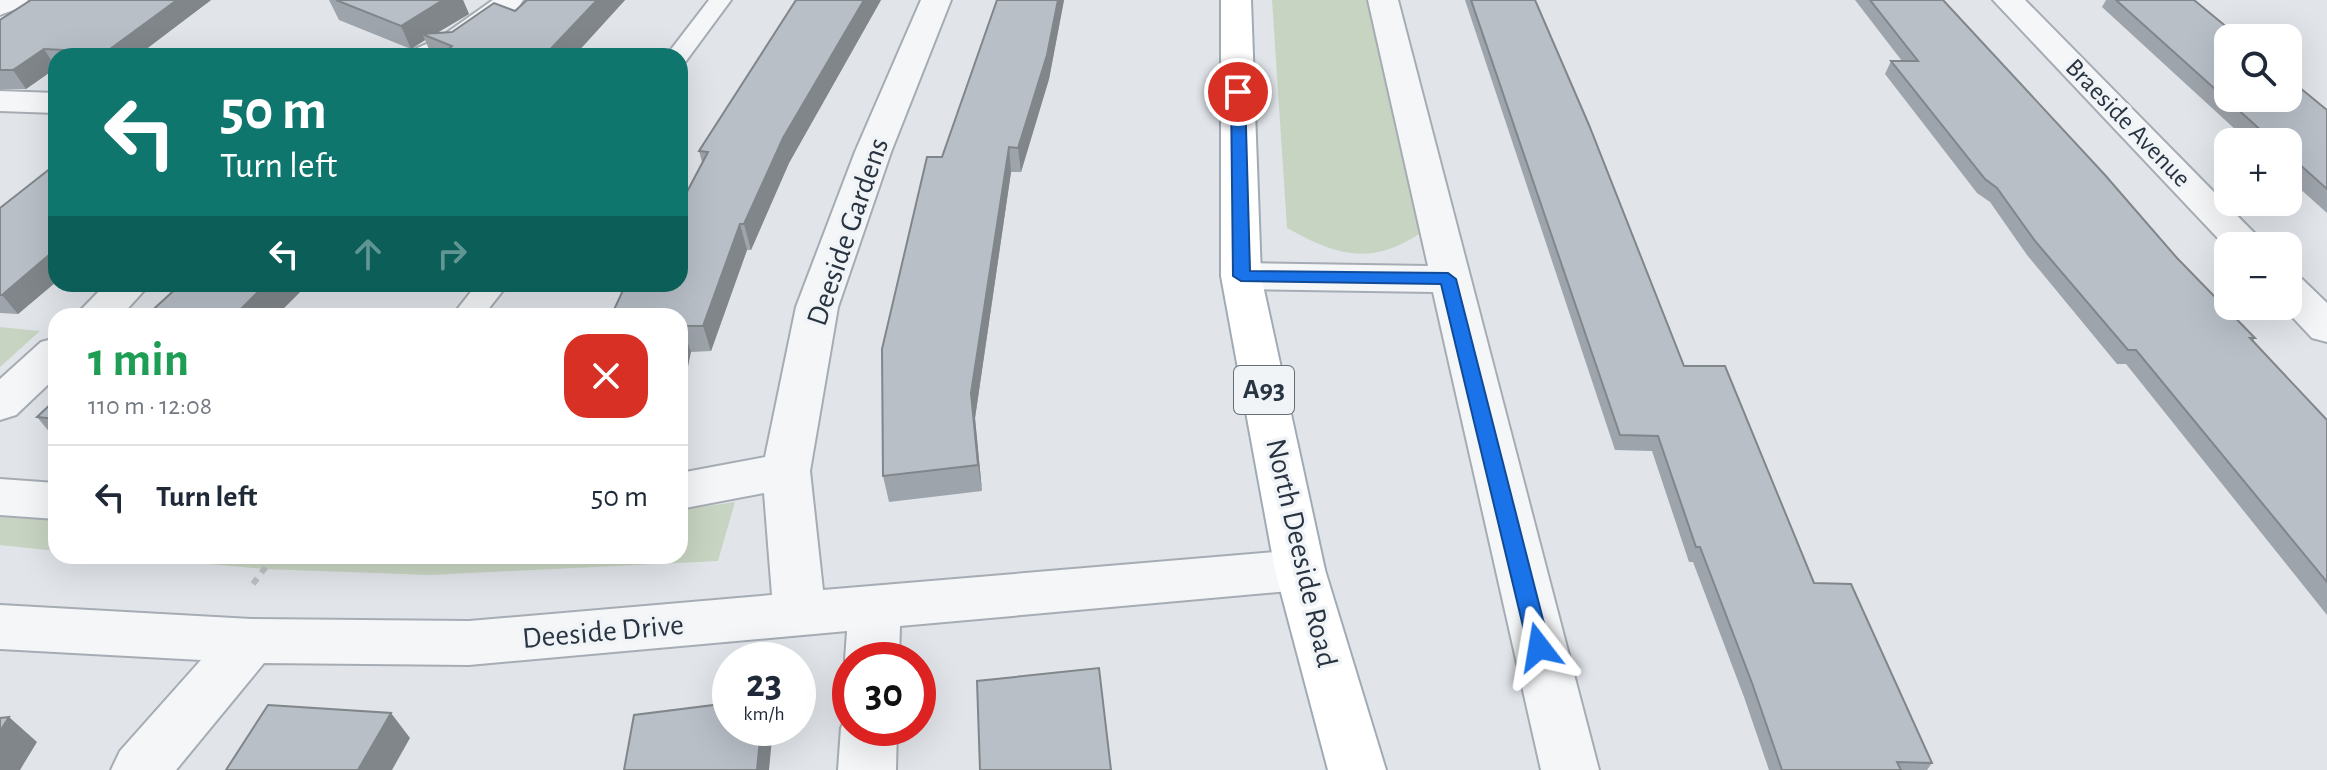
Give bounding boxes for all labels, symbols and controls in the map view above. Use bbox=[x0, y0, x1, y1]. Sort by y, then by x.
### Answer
map controls bbox=[2214, 24, 2302, 320]
button: search bbox=[2214, 24, 2302, 112]
street label: Braeside Avenue bbox=[2061, 54, 2195, 192]
pin bbox=[1204, 58, 1272, 126]
icon: arrive bbox=[1216, 70, 1260, 114]
icon: left bbox=[88, 80, 192, 184]
text: 50 m bbox=[220, 83, 327, 139]
button: + bbox=[2214, 128, 2302, 216]
street label: Deeside Gardens bbox=[802, 134, 894, 330]
text: Turn left bbox=[220, 148, 337, 184]
icon: left bbox=[262, 232, 306, 276]
icon: ahead bbox=[346, 232, 390, 276]
icon: right bbox=[430, 232, 474, 276]
button: − bbox=[2214, 232, 2302, 320]
button: close bbox=[564, 334, 648, 418]
text: 1 min bbox=[88, 337, 189, 385]
road number: A93 bbox=[1234, 366, 1294, 414]
text: 110 m · 12:08 bbox=[88, 393, 212, 419]
street label: North Deeside Road bbox=[1260, 436, 1342, 670]
icon: left bbox=[88, 475, 132, 519]
text: Turn left bbox=[156, 482, 257, 512]
text: 50 m bbox=[591, 482, 648, 512]
position arrow bbox=[1497, 605, 1581, 689]
street label: Deeside Drive bbox=[521, 610, 685, 654]
speed limit sign: 30 bbox=[832, 642, 936, 746]
text: 23 bbox=[746, 664, 782, 704]
text: km/h bbox=[743, 704, 785, 724]

